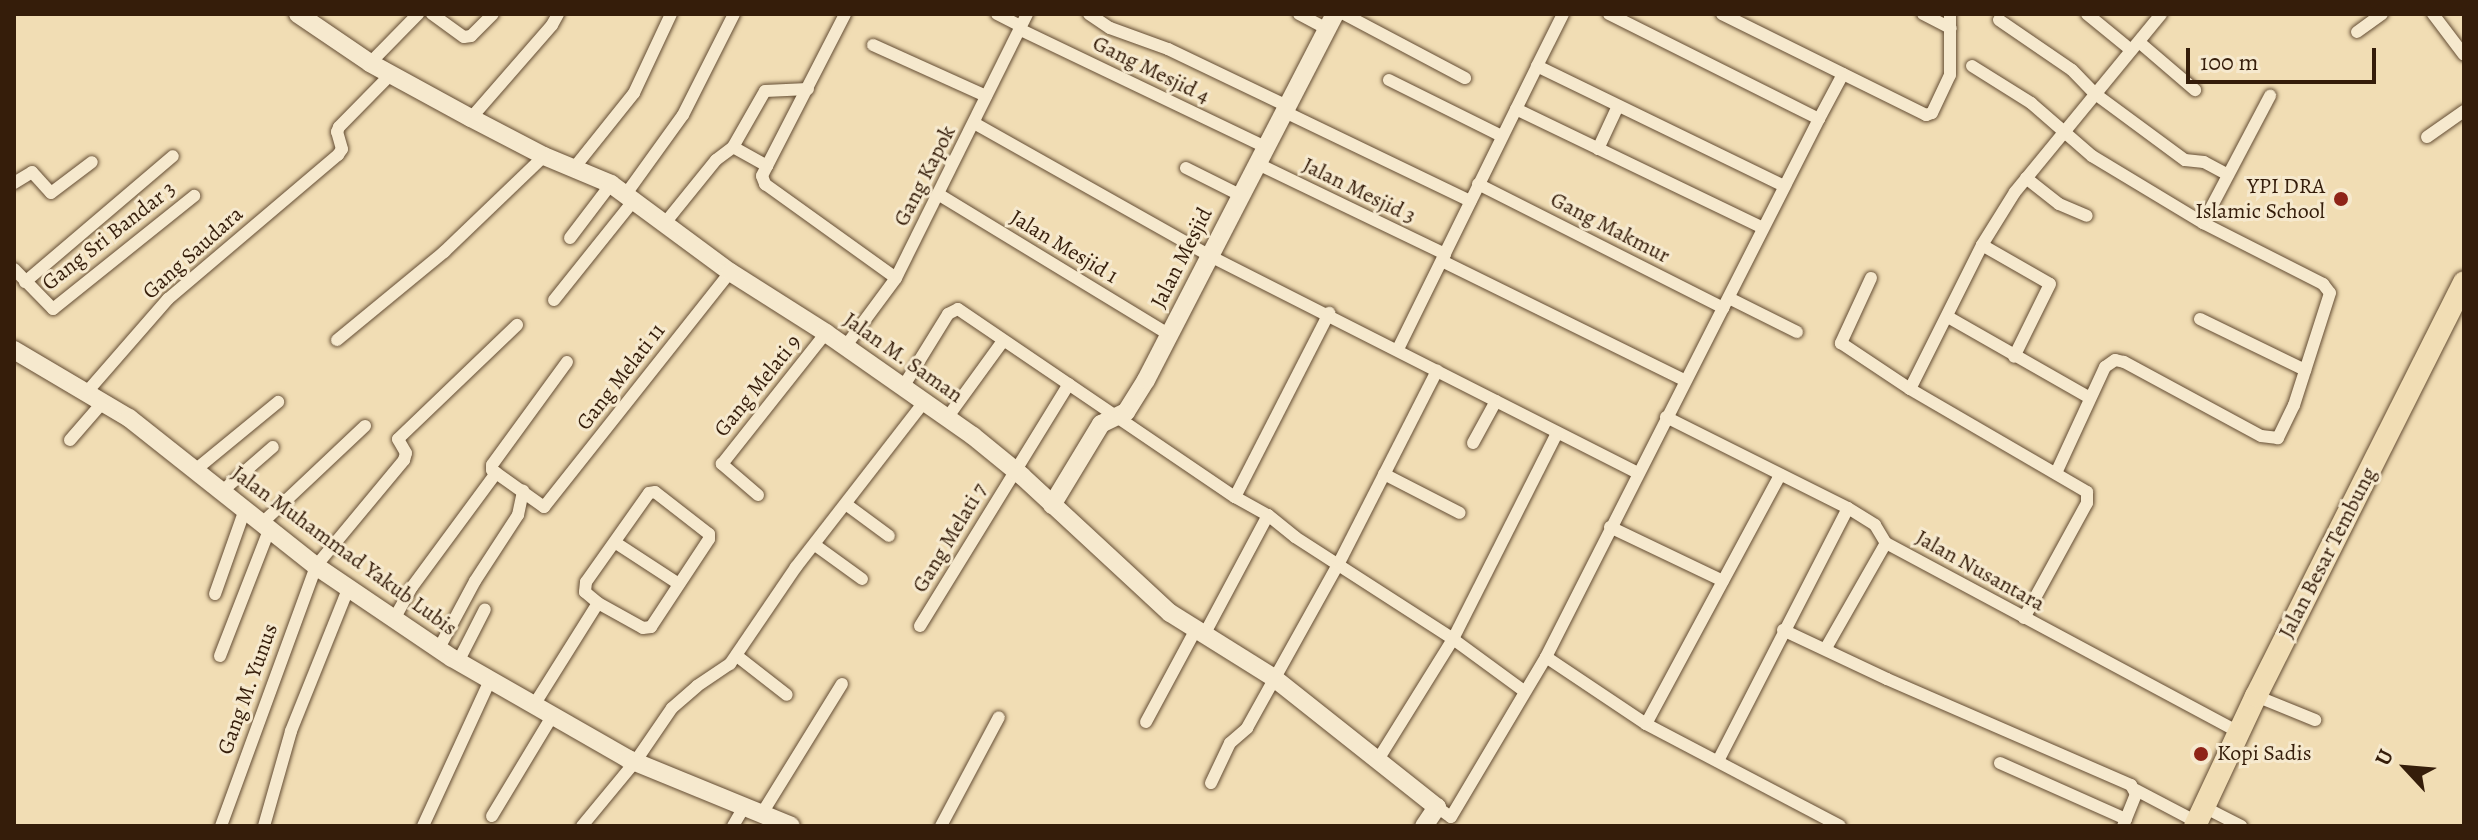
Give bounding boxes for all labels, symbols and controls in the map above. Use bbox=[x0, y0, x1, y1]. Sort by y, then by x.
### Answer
street label: Gang Mesjid 4 bbox=[1088, 30, 1214, 110]
scale bar bbox=[2190, 32, 2380, 82]
text: 100 m bbox=[2200, 46, 2259, 78]
street label: Gang Kapok bbox=[888, 121, 962, 231]
street label: Jalan Mesjid 3 bbox=[1298, 152, 1420, 230]
place label: YPI DRA Islamic School bbox=[2195, 173, 2325, 224]
street label: Gang Sri Bandar 3 bbox=[37, 176, 181, 296]
street label: Gang Makmur bbox=[1546, 187, 1674, 269]
marker: YPI DRA Islamic School bbox=[2332, 190, 2350, 208]
street label: Gang Saudara bbox=[137, 201, 249, 305]
street label: Jalan Mesjid bbox=[1145, 203, 1219, 313]
street label: Jalan Mesjid 1 bbox=[1005, 204, 1123, 290]
street label: Jalan M. Saman bbox=[838, 307, 968, 409]
street label: Gang Melati 11 bbox=[571, 318, 671, 436]
street label: Gang Melati 9 bbox=[709, 330, 807, 442]
street label: Jalan Muhammad Yakub Lubis bbox=[226, 460, 462, 642]
street label: Jalan Besar Tembung bbox=[2273, 463, 2383, 643]
street label: Gang Melati 7 bbox=[907, 479, 993, 597]
street label: Jalan Nusantara bbox=[1911, 525, 2049, 617]
street label: Gang M. Yunus bbox=[212, 620, 284, 758]
north arrow bbox=[2366, 728, 2446, 808]
place label: Kopi Sadis bbox=[2217, 741, 2312, 767]
text: U bbox=[2368, 744, 2401, 771]
marker: Kopi Sadis bbox=[2192, 745, 2210, 763]

